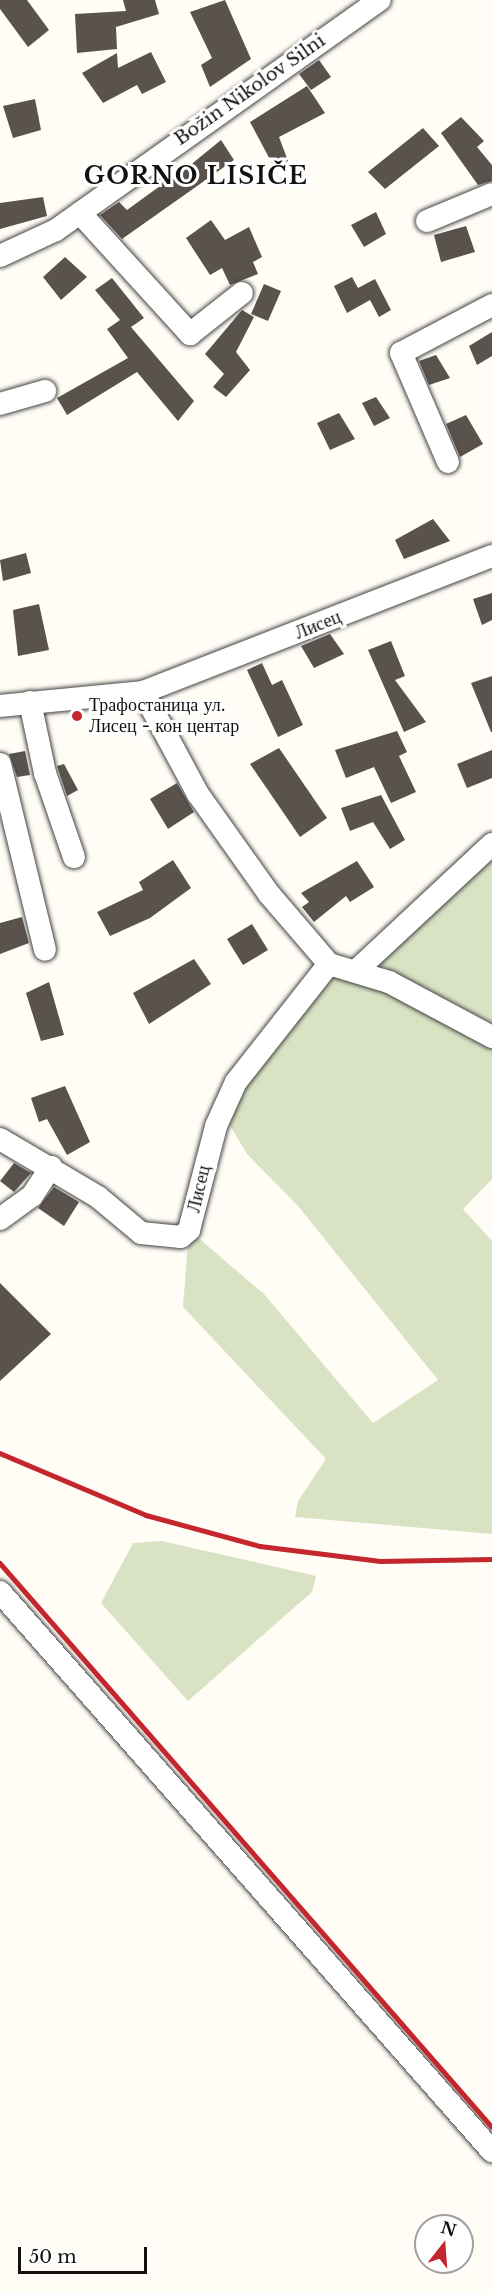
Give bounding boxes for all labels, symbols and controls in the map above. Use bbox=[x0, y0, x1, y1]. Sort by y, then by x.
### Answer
street label: Božin Nikolov Silni bbox=[170, 30, 330, 150]
district label: GORNO LISIČE bbox=[84, 162, 308, 190]
street label: Лисец bbox=[292, 606, 344, 644]
place label: Трафостаница ул. Лисец - кон центар bbox=[89, 695, 239, 738]
marker: Трафостаница ул. Лисец - кон центар bbox=[70, 709, 84, 723]
street label: Лисец bbox=[183, 1163, 215, 1215]
north arrow bbox=[414, 2214, 474, 2274]
text: N bbox=[439, 2217, 459, 2240]
scale bar bbox=[21, 2235, 150, 2273]
text: 50 m bbox=[29, 2246, 77, 2268]

